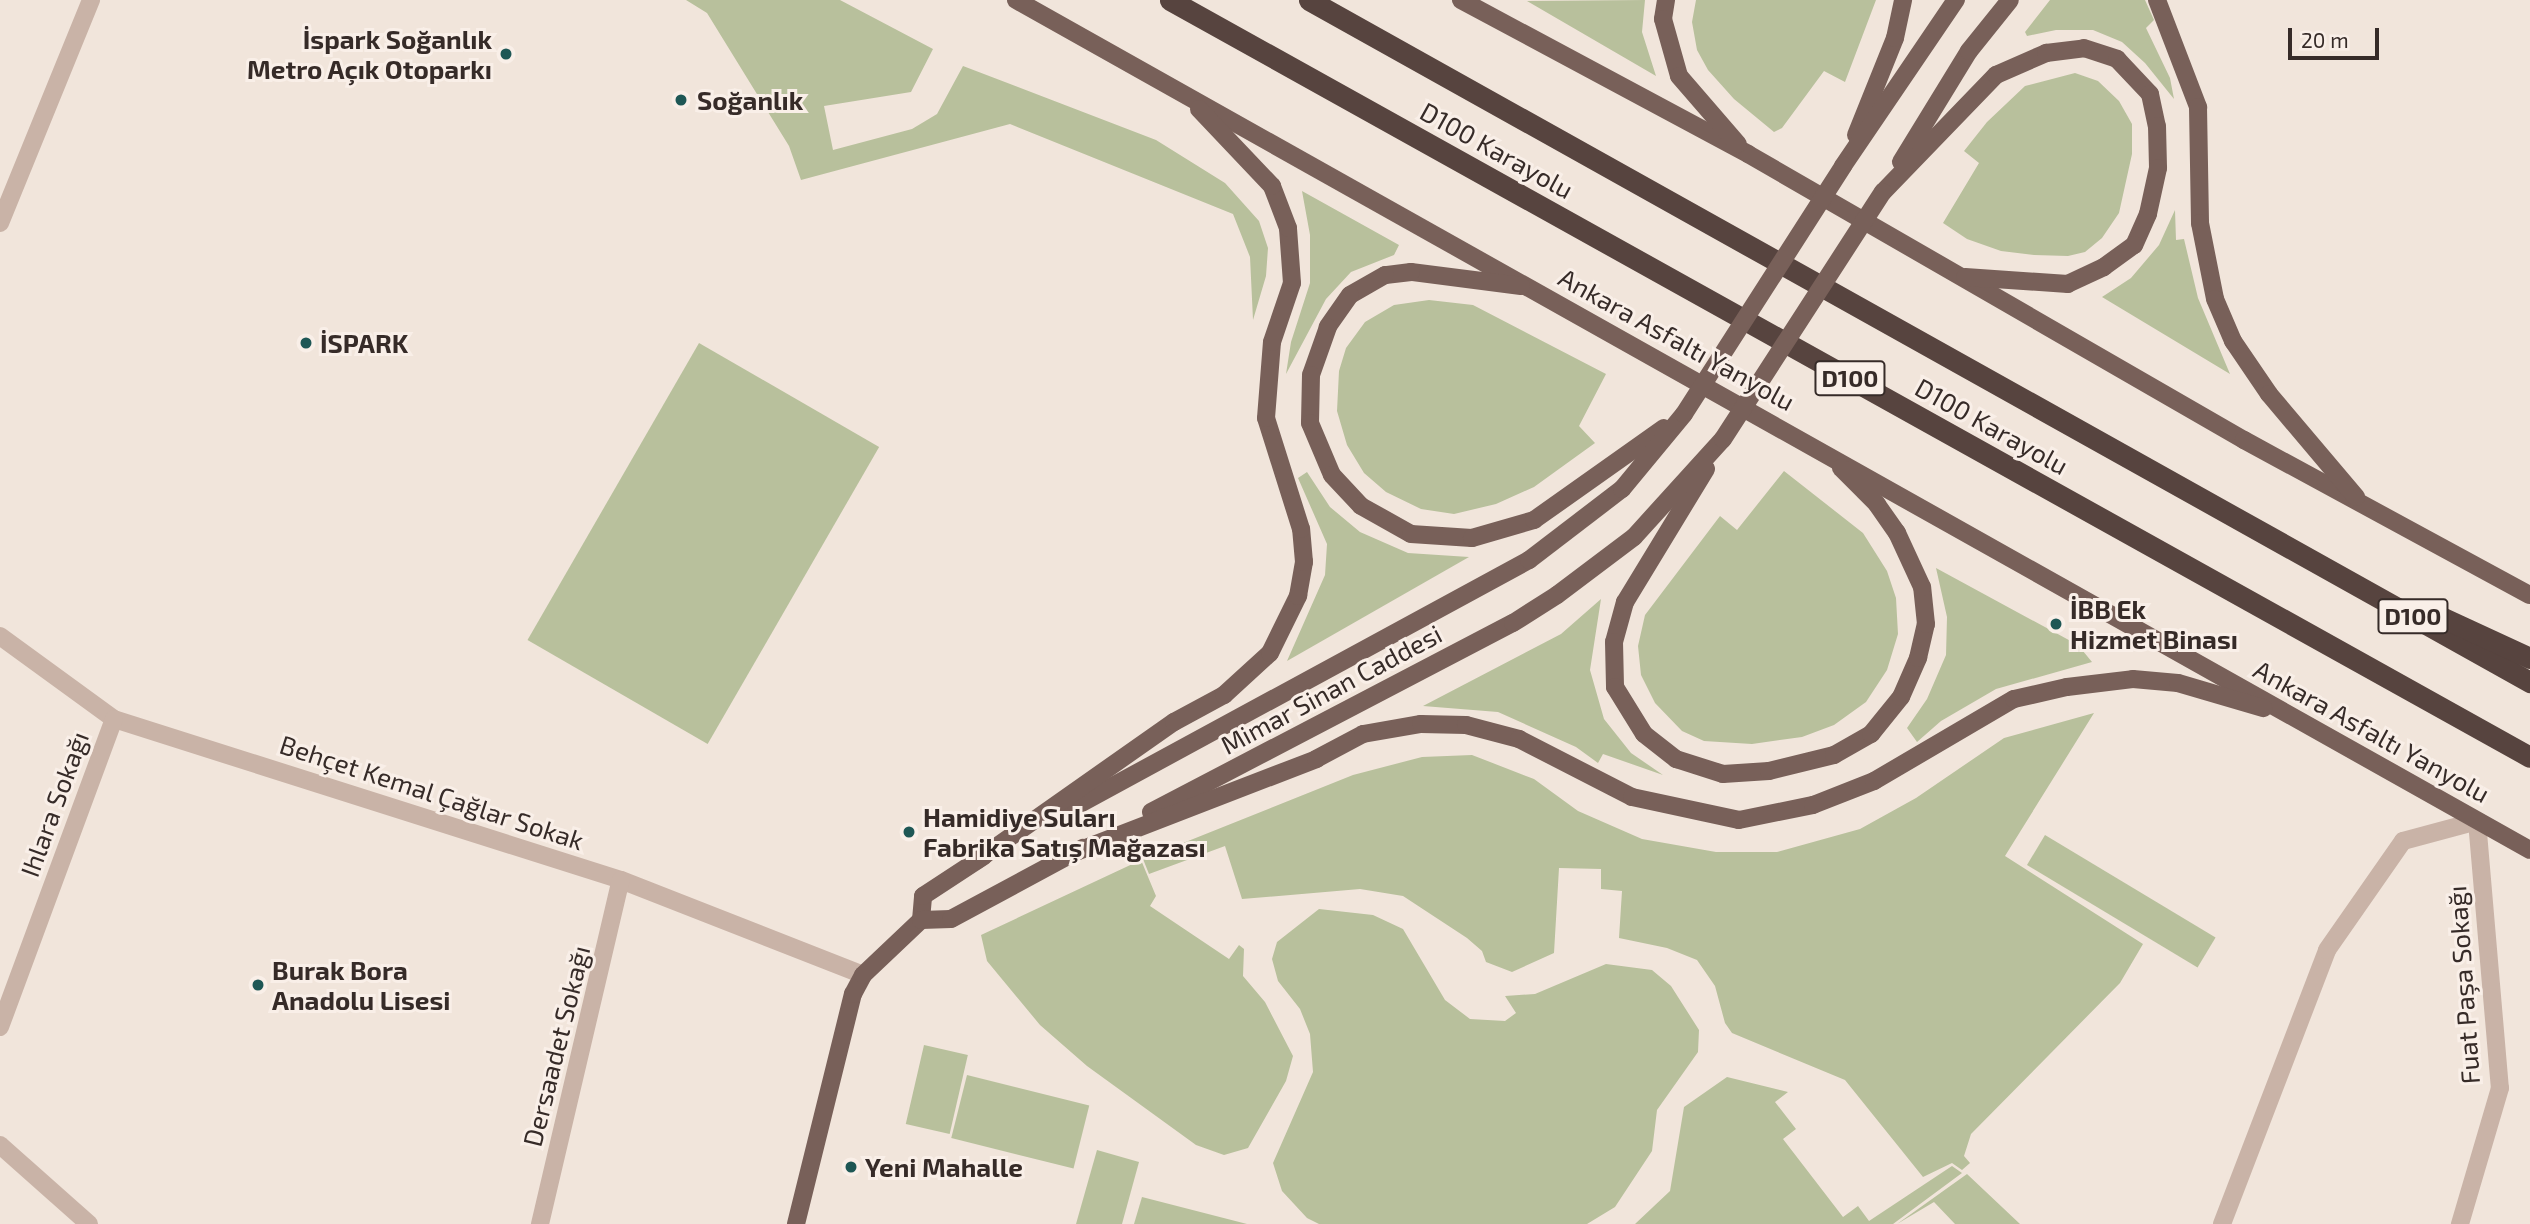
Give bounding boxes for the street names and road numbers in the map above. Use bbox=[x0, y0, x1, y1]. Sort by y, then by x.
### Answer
street label: D100 Karayolu bbox=[1415, 95, 1579, 205]
street label: Ankara Asfaltı Yanyolu bbox=[1553, 261, 1801, 417]
road number: D100 bbox=[1813, 358, 1887, 398]
street label: D100 Karayolu bbox=[1910, 371, 2074, 481]
road number: D100 bbox=[2376, 596, 2450, 636]
street label: Mimar Sinan Caddesi bbox=[1215, 617, 1447, 761]
street label: Ankara Asfaltı Yanyolu bbox=[2248, 653, 2496, 809]
street label: Ihlara Sokağı bbox=[13, 727, 95, 881]
street label: Behçet Kemal Çağlar Sokak bbox=[276, 728, 588, 856]
street label: Fuat Paşa Sokağı bbox=[2440, 885, 2486, 1085]
street label: Dersaadet Sokağı bbox=[516, 942, 596, 1150]

